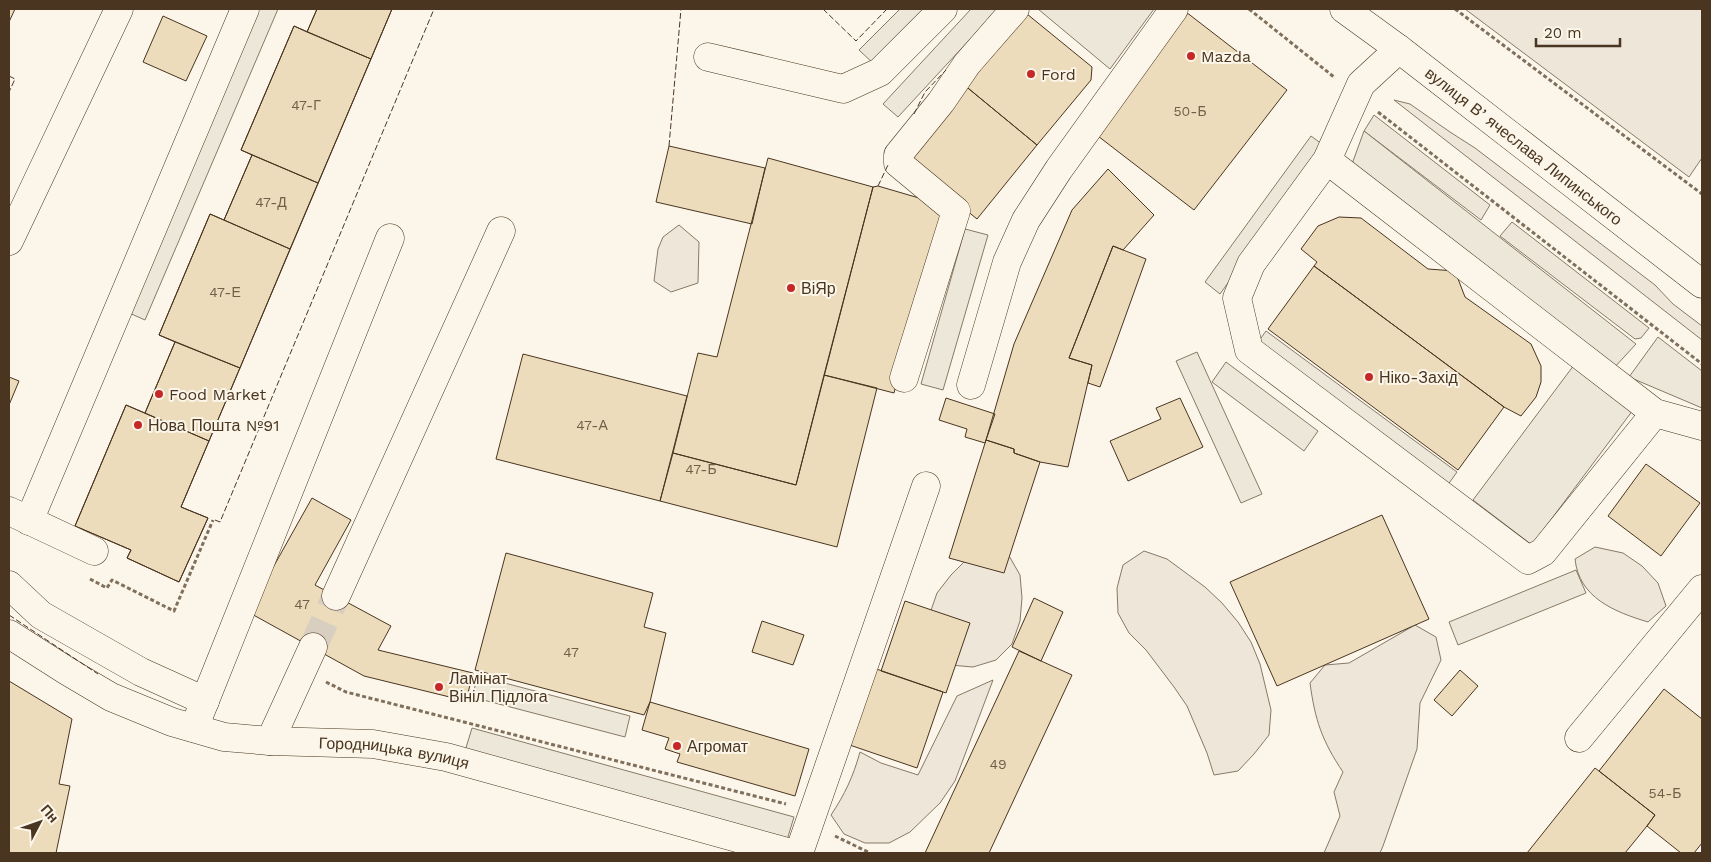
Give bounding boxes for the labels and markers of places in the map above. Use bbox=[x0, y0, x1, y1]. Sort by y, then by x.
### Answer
place label: Mazda bbox=[1201, 47, 1251, 66]
marker: Mazda bbox=[1185, 50, 1197, 62]
place label: Ford bbox=[1041, 65, 1076, 84]
marker: Ford bbox=[1025, 68, 1037, 80]
place label: ВіЯр bbox=[801, 279, 836, 298]
marker: ВіЯр bbox=[785, 282, 797, 294]
place label: Ніко-Захід bbox=[1379, 368, 1458, 387]
marker: Ніко-Захід bbox=[1363, 371, 1375, 383]
place label: Food Market bbox=[169, 385, 266, 404]
marker: Food Market bbox=[153, 388, 165, 400]
place label: Нова Пошта №91 bbox=[148, 416, 279, 435]
marker: Нова Пошта №91 bbox=[132, 419, 144, 431]
place label: Ламінат Вініл Підлога bbox=[449, 669, 548, 706]
marker: Ламінат Вініл Підлога bbox=[433, 681, 445, 693]
place label: Агромат bbox=[687, 737, 749, 756]
marker: Агромат bbox=[671, 740, 683, 752]

